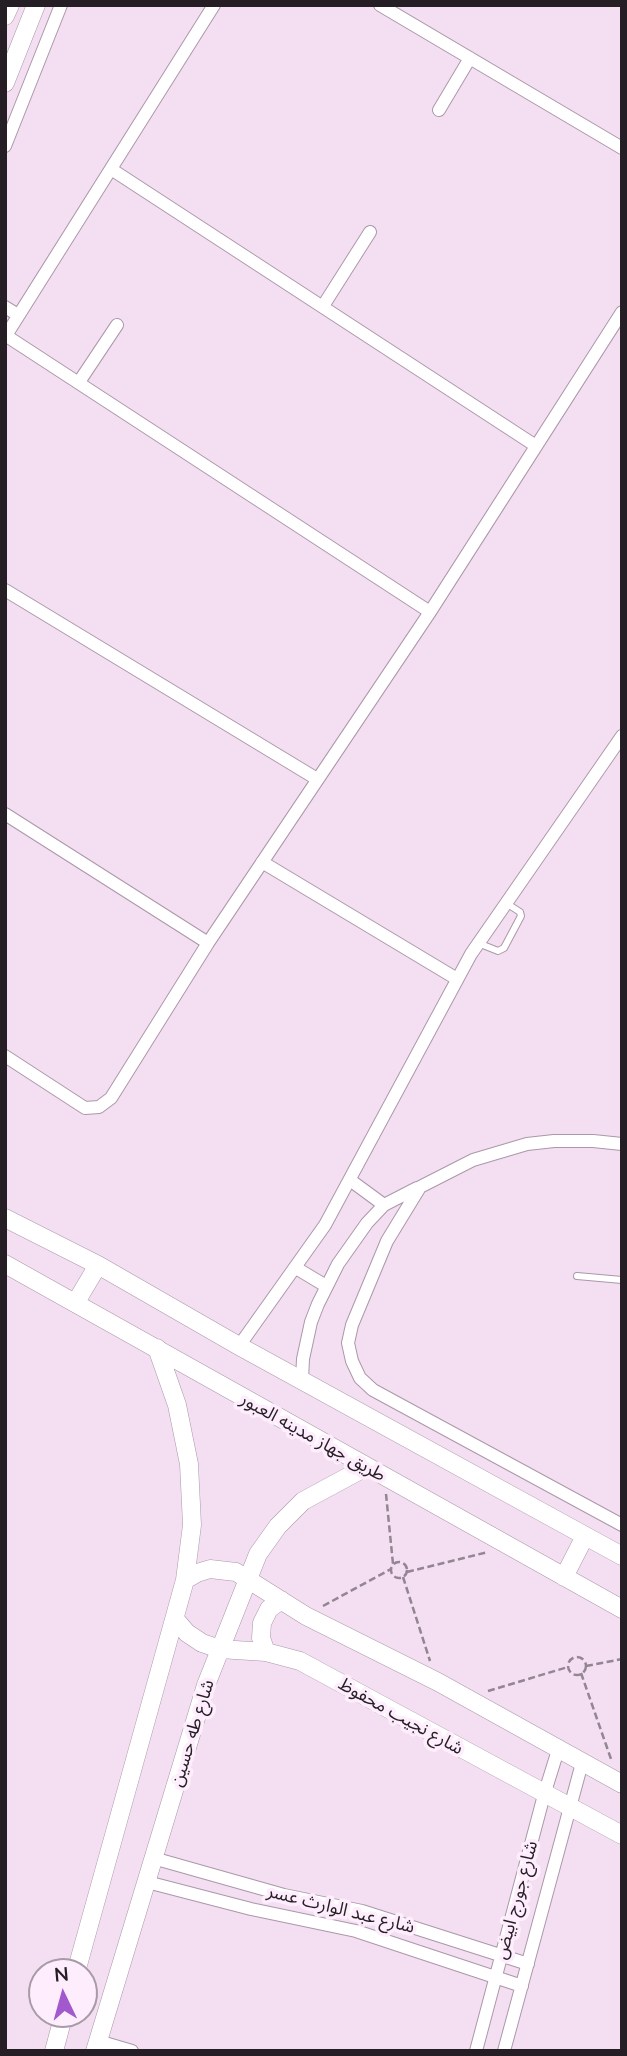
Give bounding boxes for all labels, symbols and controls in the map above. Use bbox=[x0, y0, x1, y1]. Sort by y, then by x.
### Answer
street label: طريق جهاز مدينه العبور bbox=[236, 1388, 390, 1486]
street label: شارع نجيب محفوظ bbox=[335, 1673, 467, 1759]
street label: شارع طه حسين bbox=[165, 1677, 219, 1789]
street label: شارع جورج ابيض bbox=[490, 1838, 542, 1962]
street label: شارع عبد الوارث عسر bbox=[265, 1880, 417, 1938]
north arrow bbox=[28, 1958, 98, 2028]
text: N bbox=[53, 1961, 70, 1986]

